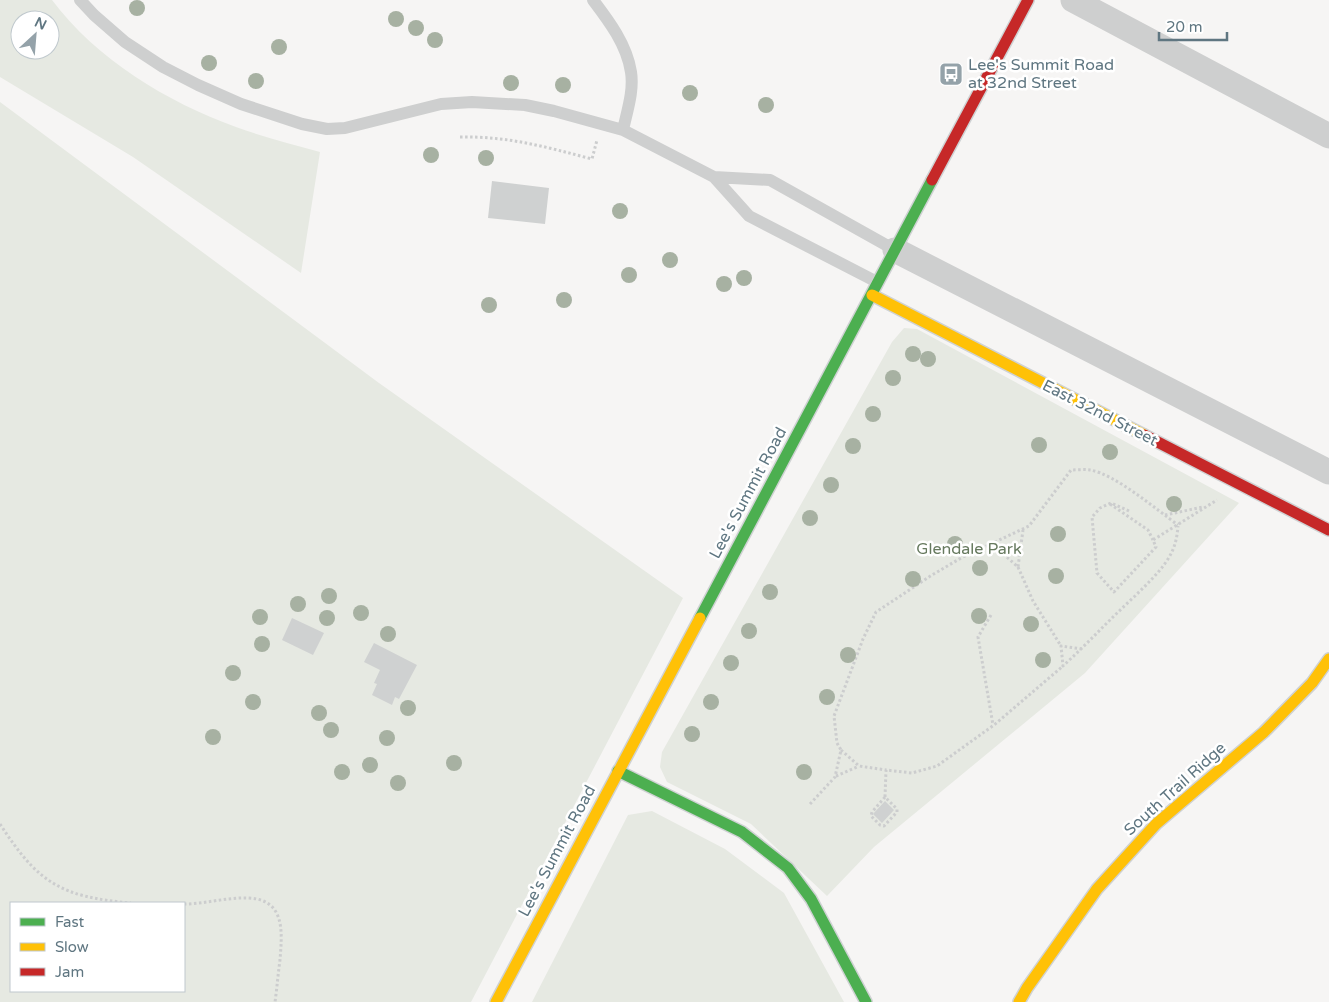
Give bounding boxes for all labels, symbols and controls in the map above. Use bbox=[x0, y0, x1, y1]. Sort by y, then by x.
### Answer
north arrow bbox=[10, 10, 60, 60]
scale bar bbox=[1159, 10, 1226, 42]
text: N bbox=[32, 14, 49, 34]
text: 20 m bbox=[1166, 18, 1203, 36]
place label: Lee's Summit Road at 32nd Street bbox=[968, 55, 1114, 93]
bus stop icon: Lee's Summit Road at 32nd Street bbox=[938, 61, 964, 87]
street label: East 32nd Street bbox=[1039, 375, 1161, 451]
street label: Lee's Summit Road bbox=[705, 424, 791, 562]
park label: Glendale Park bbox=[916, 539, 1022, 559]
street label: South Trail Ridge bbox=[1120, 738, 1230, 840]
street label: Lee's Summit Road bbox=[514, 782, 600, 920]
legend bbox=[10, 902, 185, 992]
text: Fast bbox=[55, 913, 85, 931]
text: Slow bbox=[55, 938, 89, 956]
text: Jam bbox=[55, 963, 84, 981]

